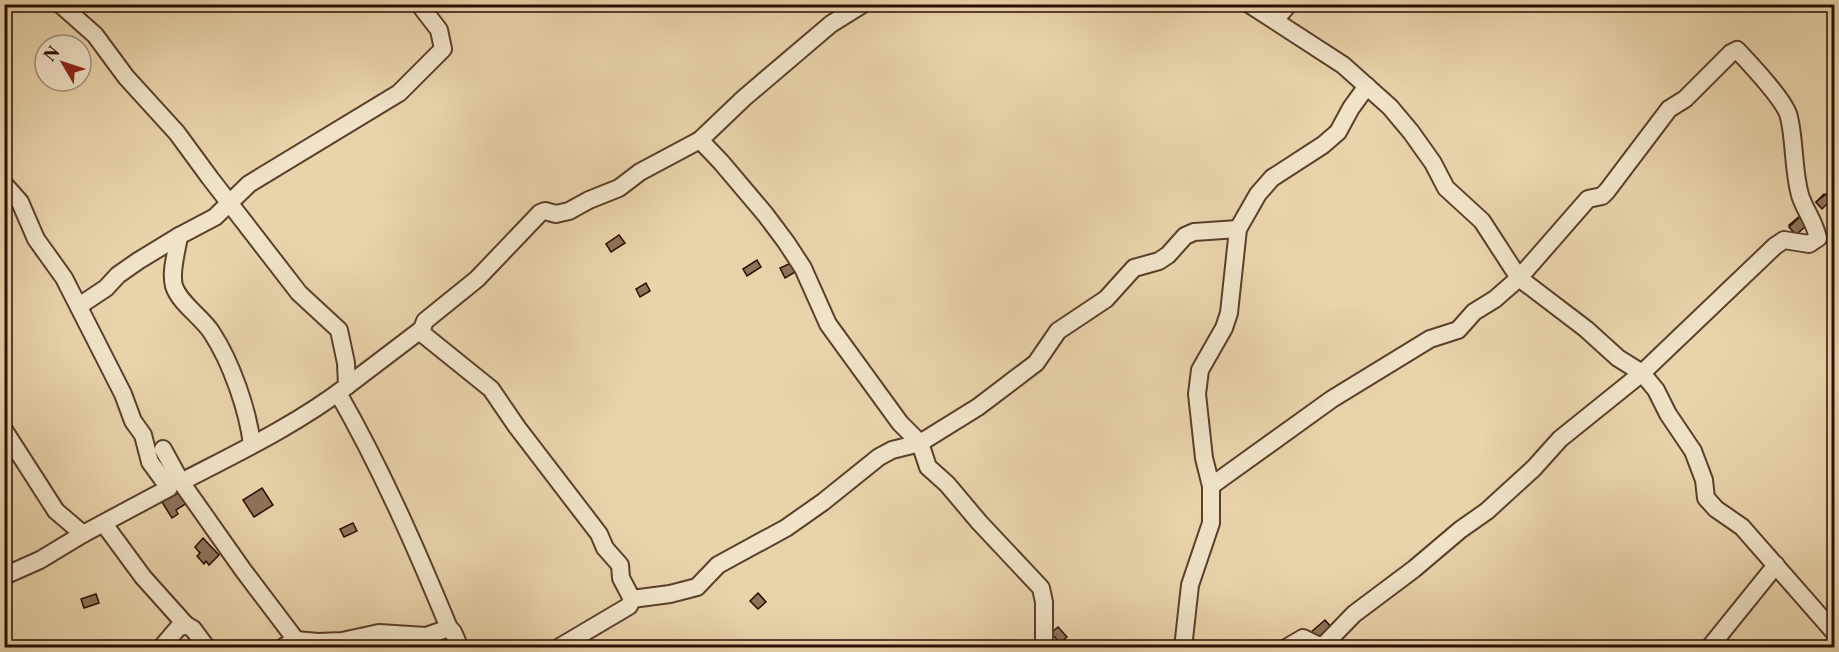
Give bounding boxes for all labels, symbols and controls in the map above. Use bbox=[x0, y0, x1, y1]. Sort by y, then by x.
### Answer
north arrow bbox=[33, 33, 93, 93]
text: N bbox=[39, 42, 64, 65]

